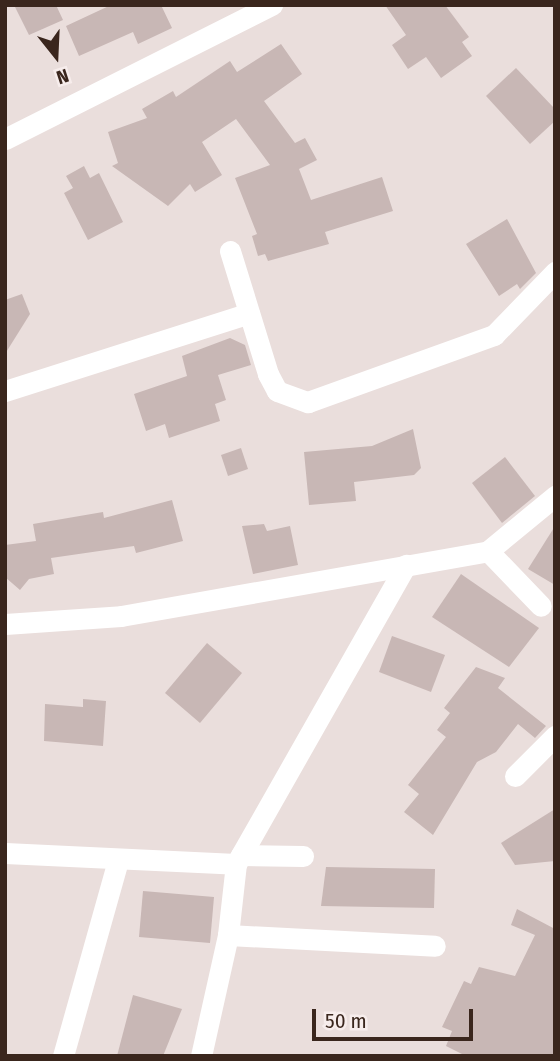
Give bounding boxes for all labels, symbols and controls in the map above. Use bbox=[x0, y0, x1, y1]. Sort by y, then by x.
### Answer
north arrow bbox=[21, 21, 91, 91]
text: N bbox=[54, 64, 72, 89]
scale bar bbox=[315, 995, 476, 1038]
text: 50 m bbox=[325, 1008, 367, 1034]

